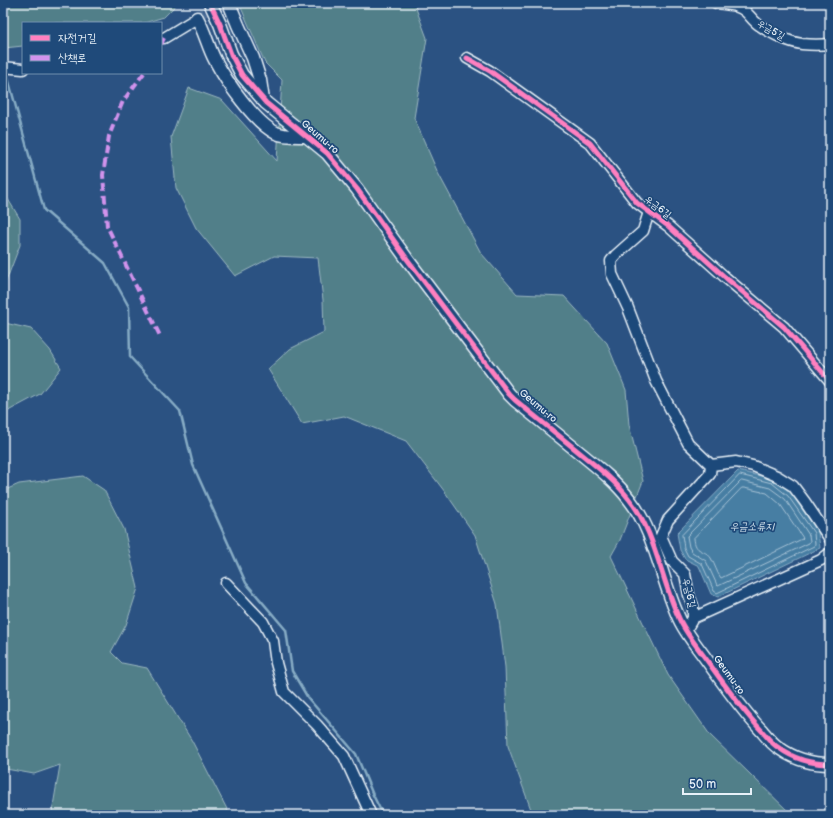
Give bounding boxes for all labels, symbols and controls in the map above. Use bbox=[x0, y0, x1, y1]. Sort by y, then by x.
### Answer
street label: 우금5길 bbox=[755, 17, 787, 43]
legend bbox=[22, 22, 162, 74]
text: 자전거길 bbox=[58, 31, 97, 46]
text: 산책로 bbox=[58, 51, 87, 66]
street label: Geumu-ro bbox=[299, 118, 341, 157]
street label: 우금6길 bbox=[642, 193, 674, 221]
street label: Geumu-ro bbox=[517, 387, 560, 425]
water label: 우금소류지 bbox=[730, 520, 775, 533]
street label: 우금6길 bbox=[680, 577, 698, 609]
street label: Geumu-ro bbox=[711, 653, 747, 697]
scale bar bbox=[683, 770, 751, 796]
text: 50 m bbox=[689, 777, 716, 792]

